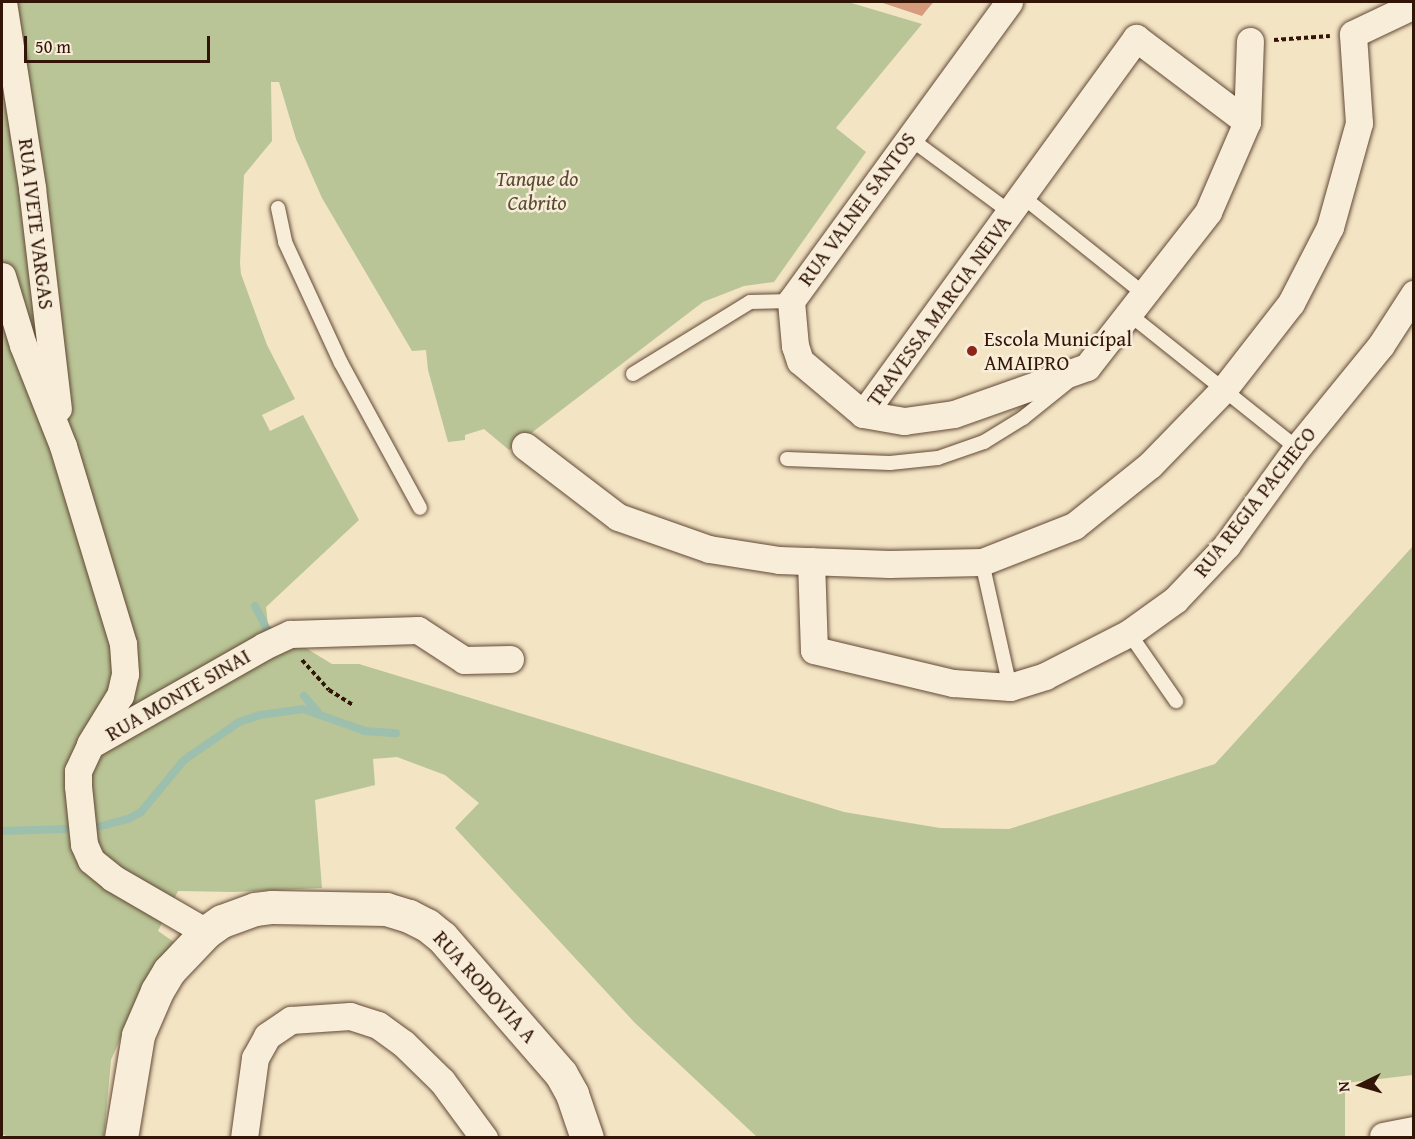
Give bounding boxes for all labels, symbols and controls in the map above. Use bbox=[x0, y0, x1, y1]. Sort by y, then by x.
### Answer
scale bar bbox=[27, 24, 213, 62]
text: 50 m bbox=[35, 33, 71, 60]
street label: RUA VALNEI SANTOS bbox=[793, 127, 921, 291]
street label: RUA IVETE VARGAS bbox=[13, 137, 59, 311]
park label: Tanque do Cabrito bbox=[496, 166, 578, 216]
street label: TRAVESSA MARCIA NEIVA bbox=[861, 211, 1017, 411]
place label: Escola Municípal AMAIPRO bbox=[984, 326, 1132, 376]
marker: Escola Municípal AMAIPRO bbox=[965, 344, 979, 358]
street label: RUA REGIA PACHECO bbox=[1189, 422, 1321, 582]
street label: RUA MONTE SINAI bbox=[101, 643, 255, 747]
street label: RUA RODOVIA A bbox=[428, 926, 542, 1048]
north arrow bbox=[1331, 1055, 1391, 1115]
text: N bbox=[1331, 1080, 1355, 1093]

